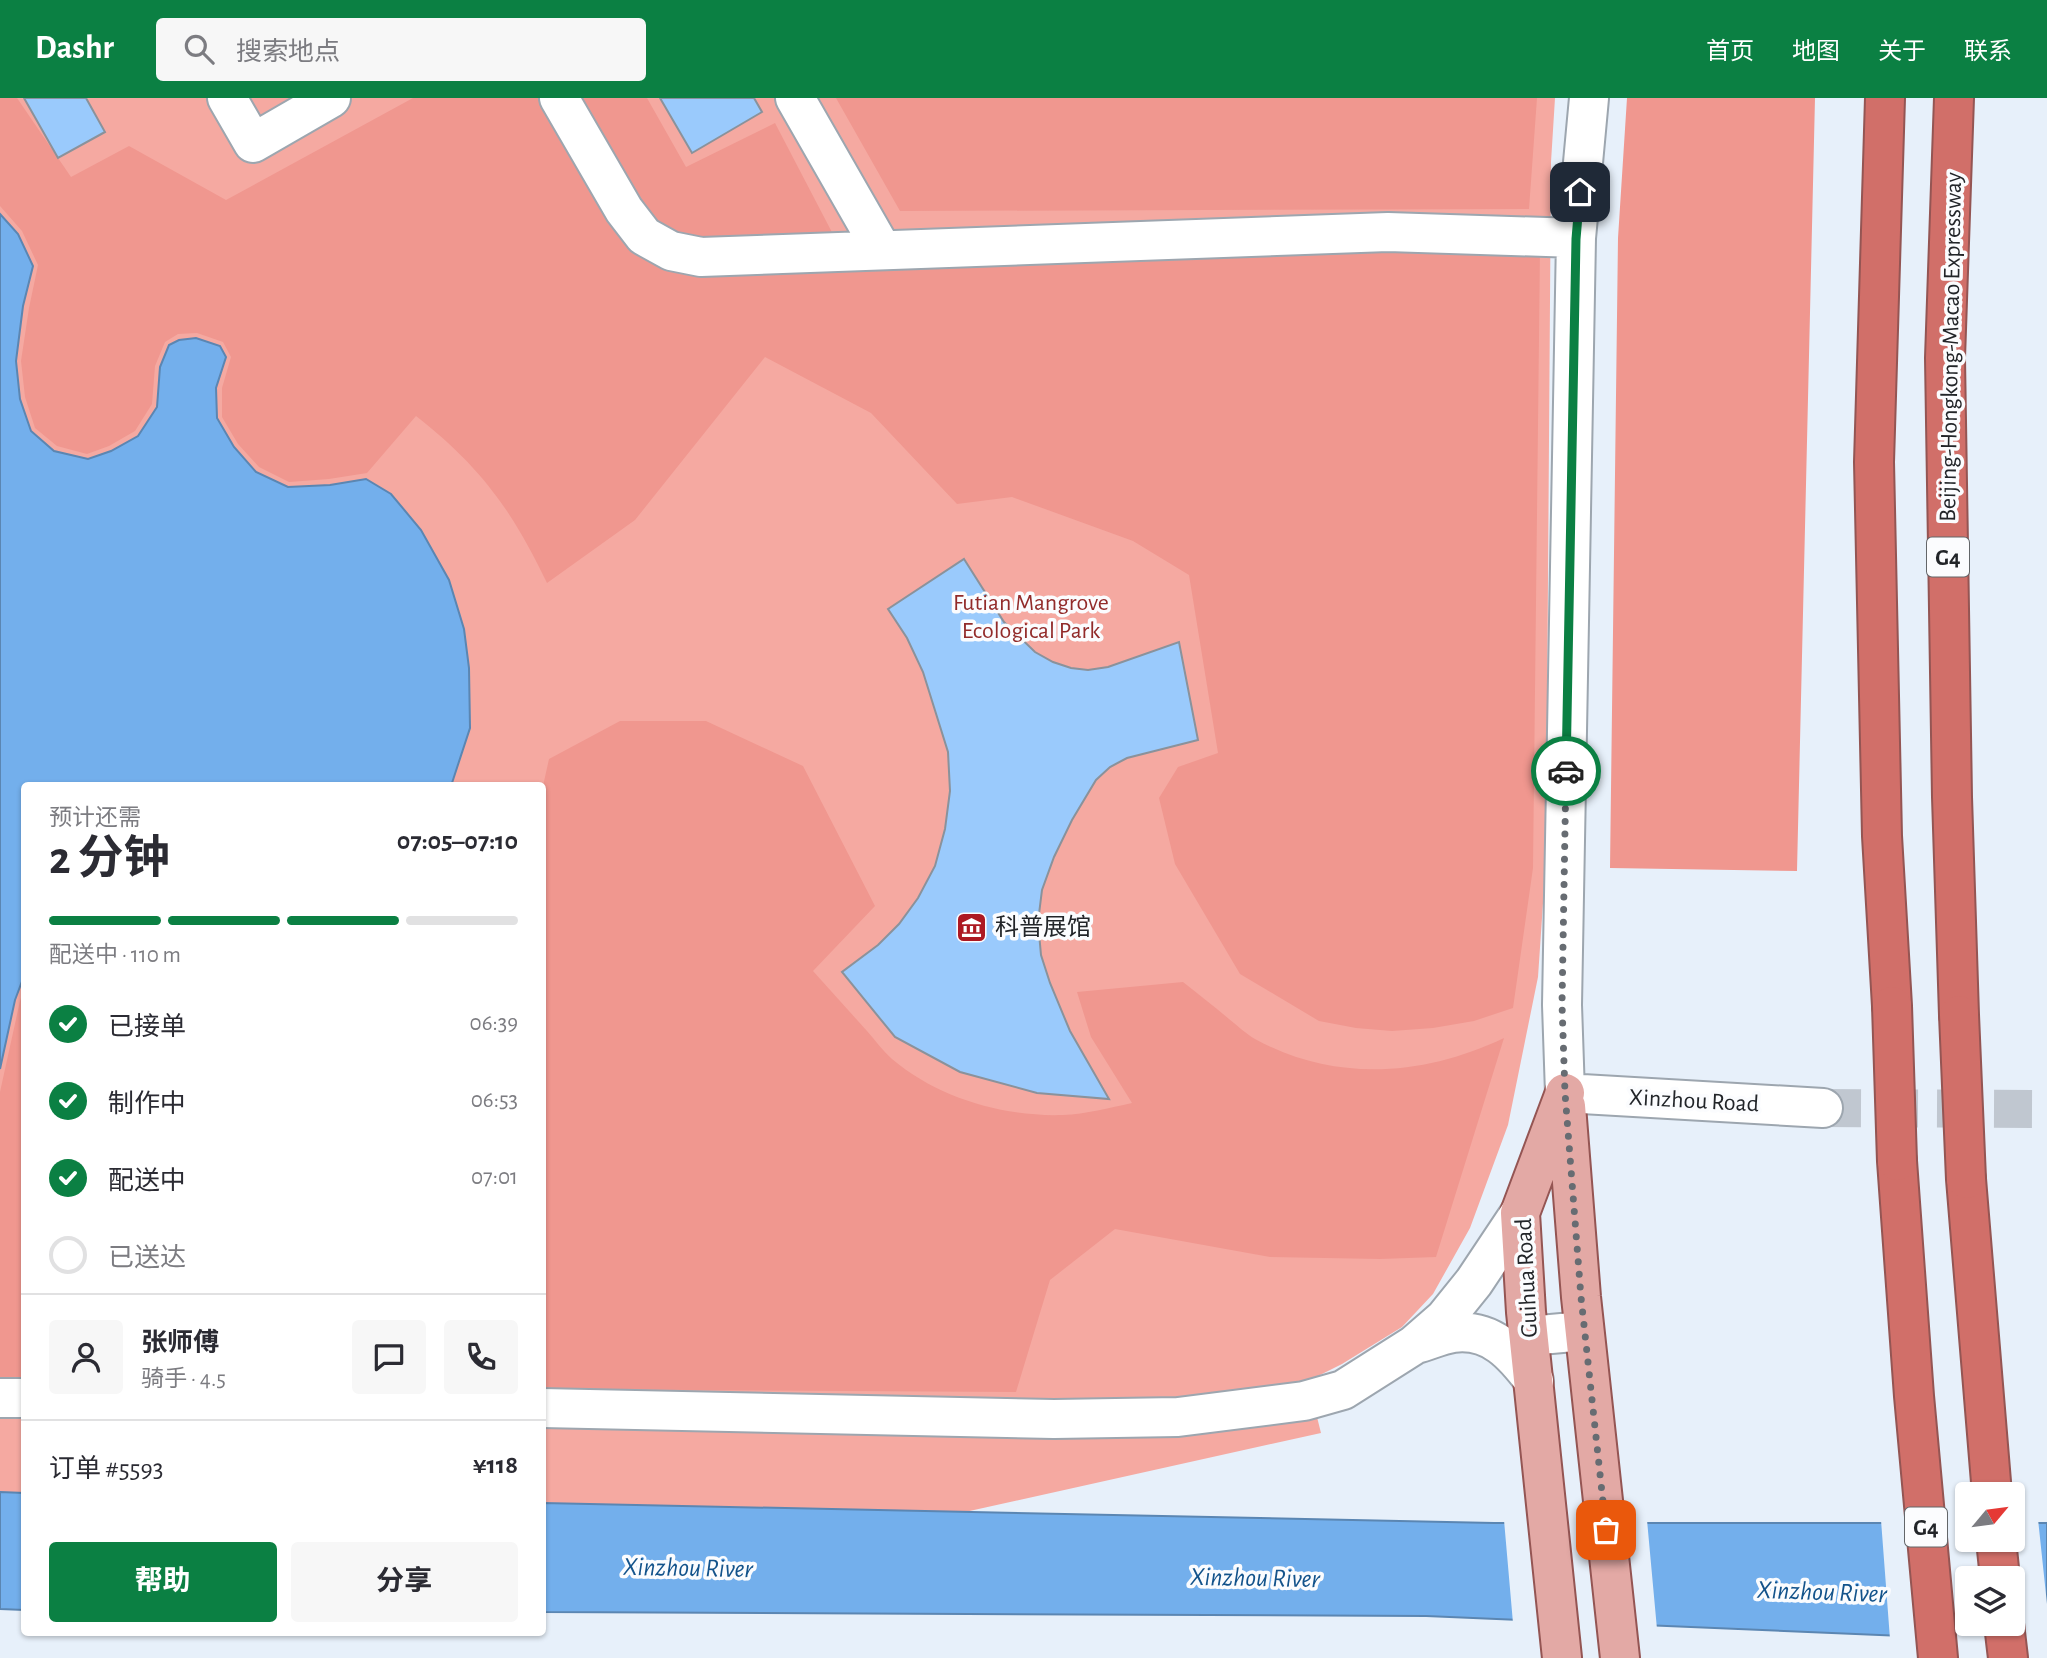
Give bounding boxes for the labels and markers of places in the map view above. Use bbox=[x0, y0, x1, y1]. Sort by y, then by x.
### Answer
pin bbox=[1550, 162, 1610, 222]
museum icon: 科普展馆 bbox=[955, 910, 989, 944]
place label: 科普展馆 bbox=[995, 914, 1091, 940]
pin bbox=[1576, 1500, 1636, 1560]

